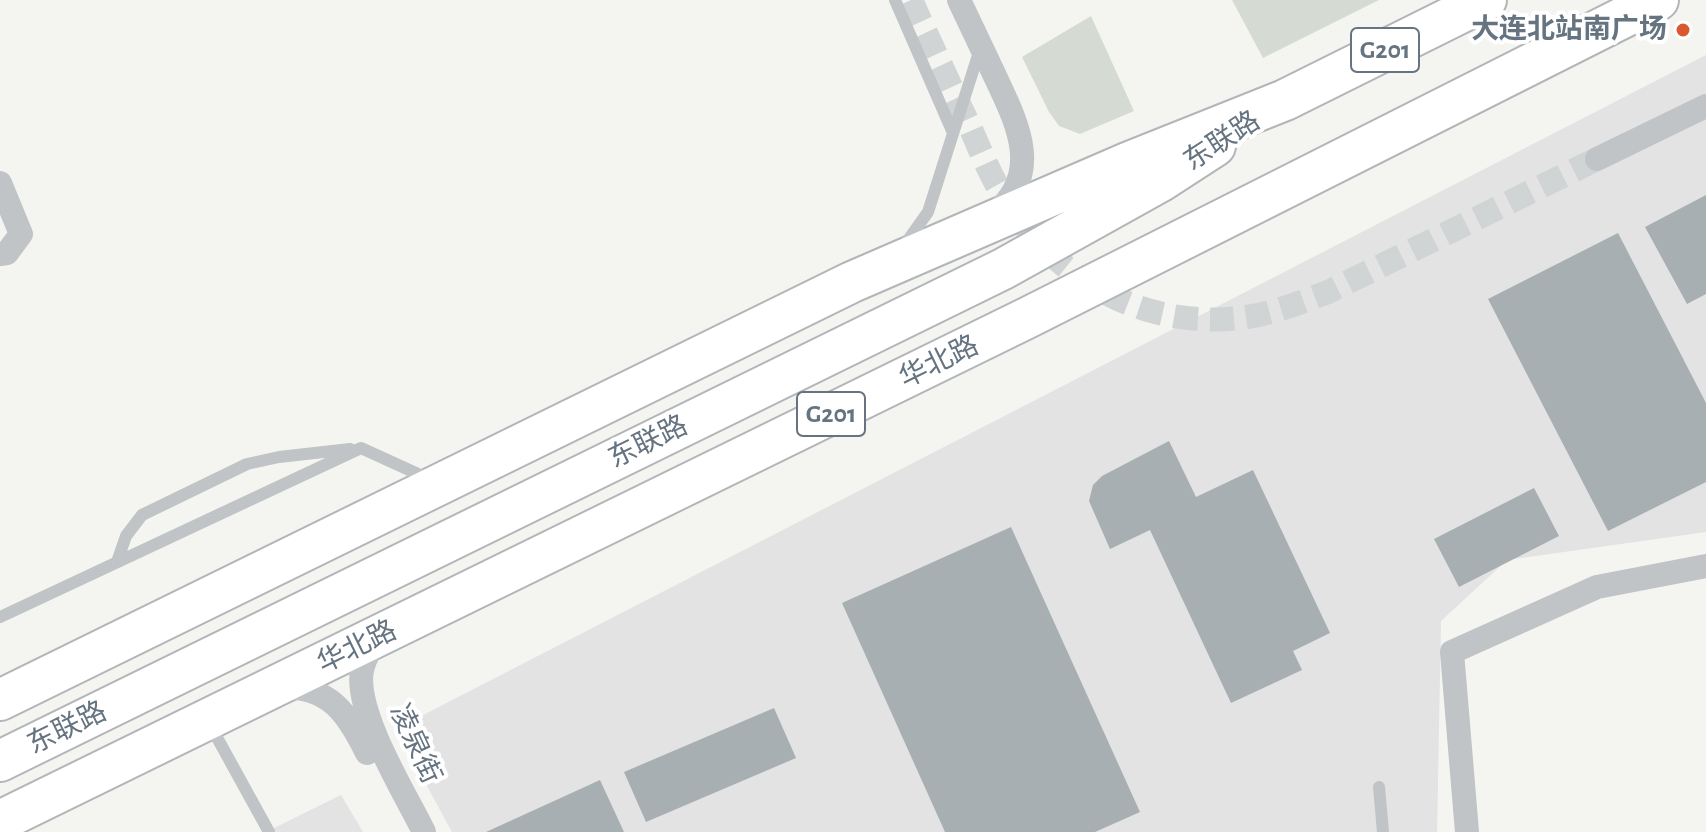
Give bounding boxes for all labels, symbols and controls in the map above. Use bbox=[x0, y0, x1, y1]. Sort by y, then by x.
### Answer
place label: 大连北站南广场 bbox=[1471, 13, 1667, 47]
marker: 大连北站南广场 bbox=[1674, 21, 1692, 39]
road number: G201 bbox=[1351, 28, 1419, 72]
street label: 东联路 bbox=[1178, 104, 1266, 178]
street label: 华北路 bbox=[894, 328, 984, 396]
road number: G201 bbox=[797, 392, 865, 436]
street label: 东联路 bbox=[603, 408, 693, 476]
street label: 华北路 bbox=[312, 613, 402, 681]
street label: 东联路 bbox=[22, 694, 112, 762]
street label: 凌泉街 bbox=[382, 699, 448, 789]

